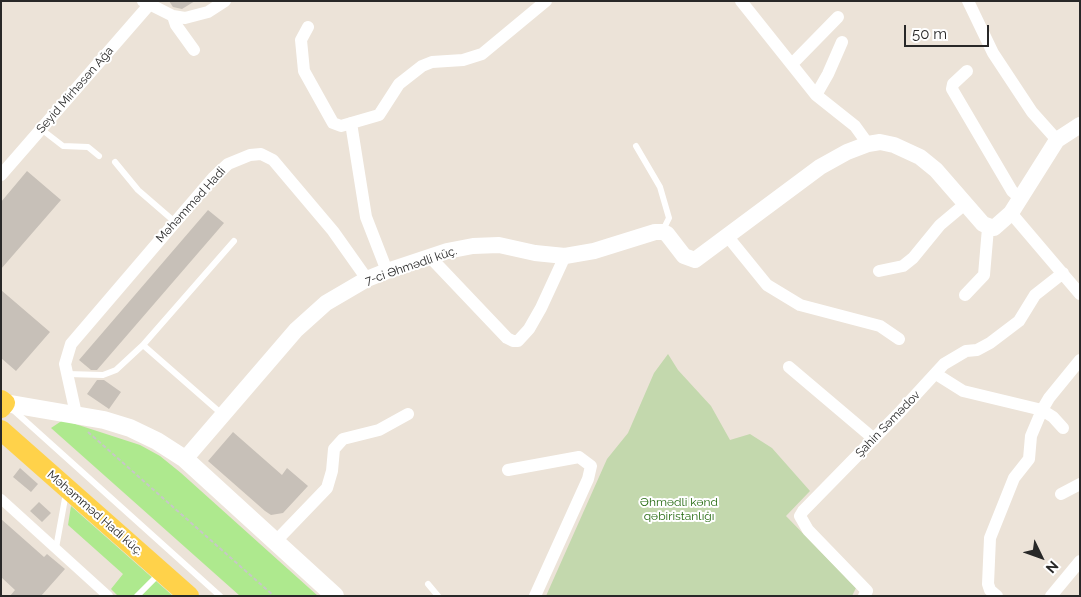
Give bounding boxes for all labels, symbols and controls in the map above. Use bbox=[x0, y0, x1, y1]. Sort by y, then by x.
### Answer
scale bar bbox=[906, 15, 991, 47]
text: 50 m bbox=[912, 25, 947, 43]
street label: Seyid Mirhəsən Ağa bbox=[33, 44, 117, 136]
street label: Məhəmməd Hadi bbox=[153, 164, 229, 246]
street label: 7-ci Əhmədli küç. bbox=[363, 244, 459, 288]
street label: Şahin Səmədov bbox=[853, 388, 923, 460]
street label: Məhəmməd Hadi küç. bbox=[44, 468, 146, 558]
park label: Əhmədli kənd qəbiristanlığı bbox=[640, 495, 718, 523]
north arrow bbox=[1016, 532, 1066, 582]
text: N bbox=[1043, 558, 1062, 576]

